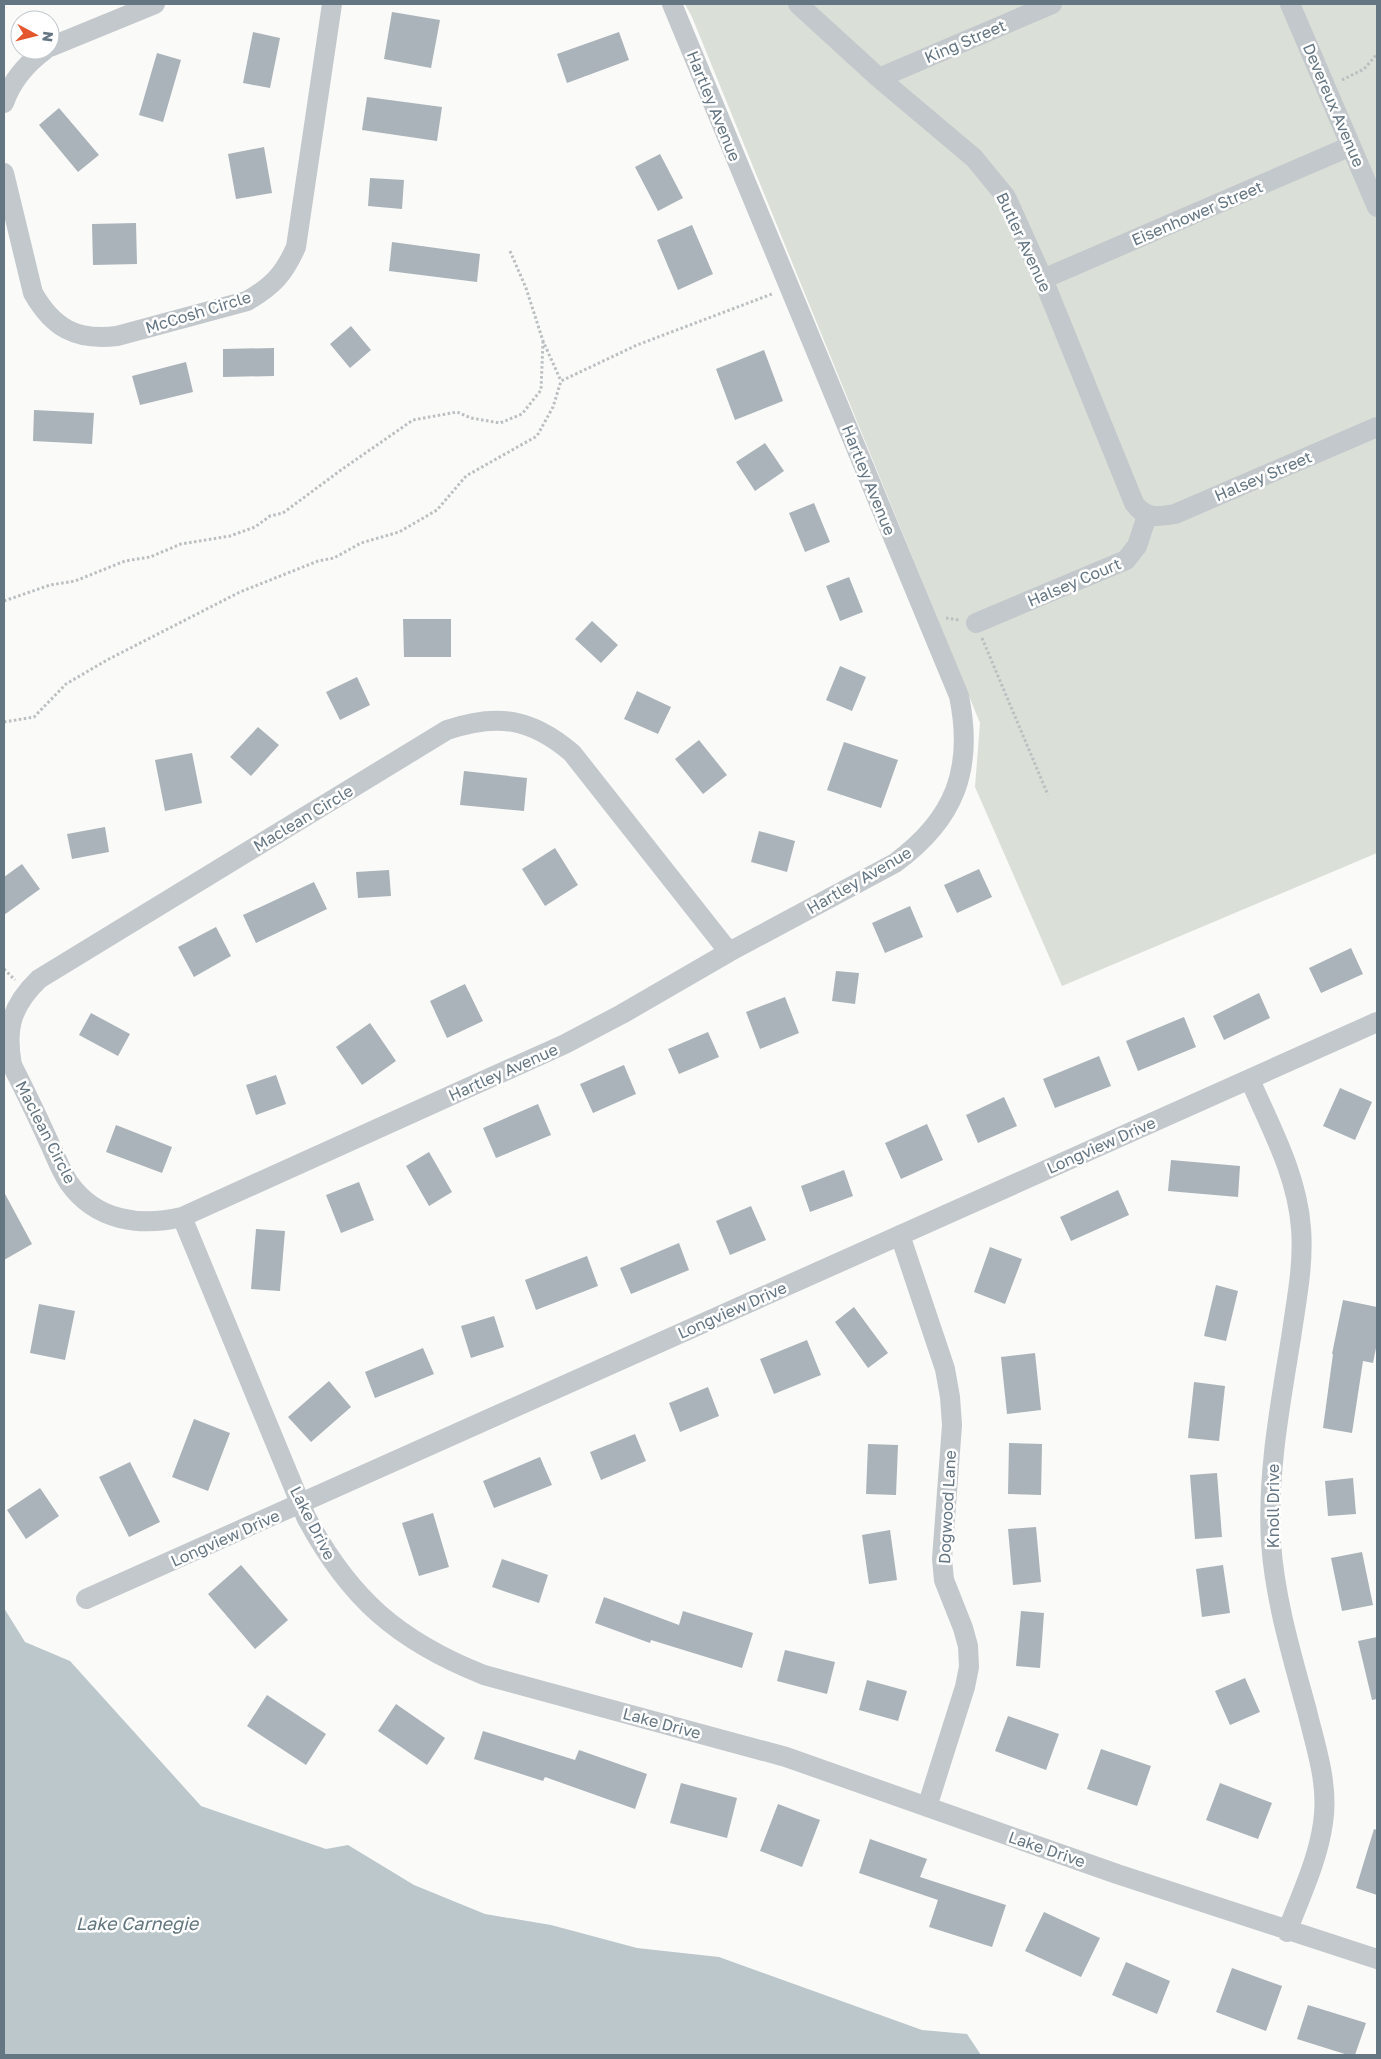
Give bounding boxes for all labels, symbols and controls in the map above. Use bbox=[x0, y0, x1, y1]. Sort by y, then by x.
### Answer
north arrow bbox=[10, 10, 60, 60]
street label: King Street bbox=[921, 15, 1009, 67]
text: N bbox=[39, 30, 57, 43]
street label: Devereux Avenue bbox=[1299, 40, 1369, 170]
street label: Hartley Avenue bbox=[683, 48, 745, 164]
street label: Eisenhower Street bbox=[1128, 176, 1266, 250]
street label: Butler Avenue bbox=[992, 189, 1056, 295]
street label: McCosh Circle bbox=[143, 286, 253, 338]
street label: Hartley Avenue bbox=[838, 422, 900, 538]
street label: Halsey Street bbox=[1211, 446, 1315, 506]
street label: Halsey Court bbox=[1024, 553, 1124, 611]
street label: Maclean Circle bbox=[249, 780, 357, 856]
street label: Hartley Avenue bbox=[803, 842, 915, 918]
street label: Hartley Avenue bbox=[445, 1039, 561, 1105]
street label: Maclean Circle bbox=[11, 1077, 81, 1187]
street label: Longview Drive bbox=[1043, 1112, 1159, 1178]
street label: Longview Drive bbox=[674, 1277, 790, 1343]
street label: Dogwood Lane bbox=[934, 1450, 960, 1564]
street label: Knoll Drive bbox=[1263, 1464, 1283, 1548]
street label: Lake Drive bbox=[286, 1483, 340, 1563]
street label: Longview Drive bbox=[167, 1505, 283, 1571]
street label: Lake Drive bbox=[621, 1703, 703, 1743]
street label: Lake Drive bbox=[1006, 1827, 1088, 1871]
water label: Lake Carnegie bbox=[76, 1912, 200, 1934]

